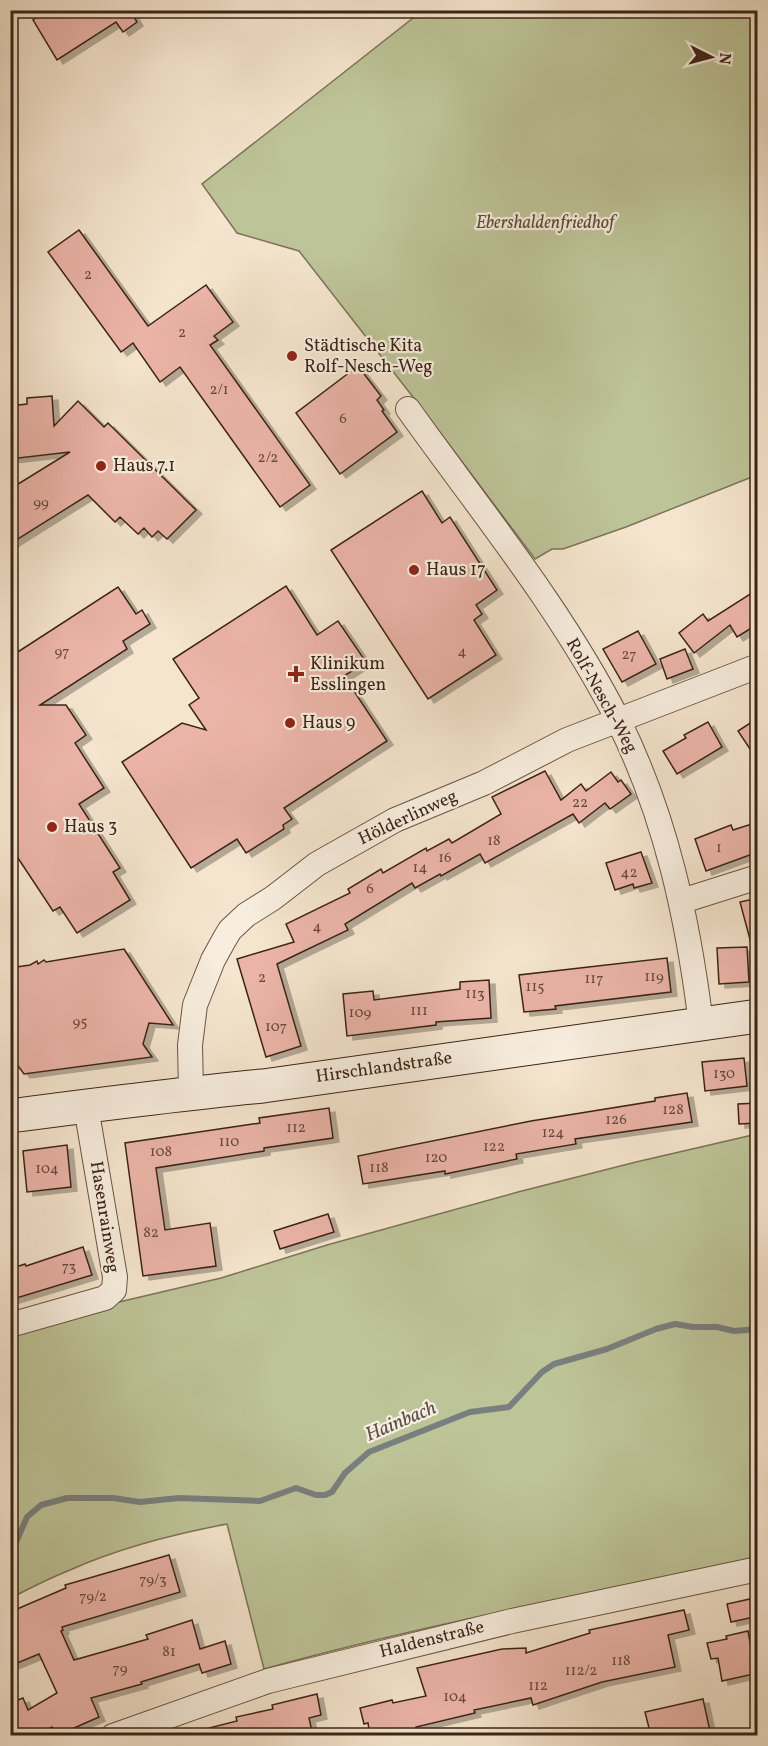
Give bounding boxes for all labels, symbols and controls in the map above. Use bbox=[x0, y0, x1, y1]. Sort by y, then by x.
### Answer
north arrow bbox=[681, 27, 741, 87]
text: N bbox=[712, 51, 735, 66]
park label: Ebershaldenfriedhof bbox=[476, 211, 618, 236]
house number: 2 bbox=[84, 265, 92, 286]
house number: 2 bbox=[178, 323, 186, 344]
place label: Städtische Kita Rolf-Nesch-Weg bbox=[304, 334, 432, 380]
marker: Städtische Kita Rolf-Nesch-Weg bbox=[285, 349, 299, 363]
house number: 2/1 bbox=[210, 380, 228, 401]
house number: 6 bbox=[339, 409, 347, 430]
house number: 2/2 bbox=[258, 448, 278, 469]
place label: Haus 7.1 bbox=[113, 454, 175, 479]
marker: Haus 7.1 bbox=[94, 459, 108, 473]
house number: 99 bbox=[33, 493, 49, 514]
place label: Haus 17 bbox=[426, 558, 486, 583]
marker: Haus 17 bbox=[407, 563, 421, 577]
street label: Rolf-Nesch-Weg bbox=[559, 634, 643, 758]
house number: 97 bbox=[54, 642, 70, 663]
house number: 4 bbox=[458, 642, 467, 663]
house number: 27 bbox=[622, 645, 636, 666]
place label: Klinikum Esslingen bbox=[310, 652, 387, 698]
marker: Klinikum Esslingen bbox=[287, 665, 305, 683]
place label: Haus 9 bbox=[302, 711, 355, 736]
marker: Haus 9 bbox=[283, 716, 297, 730]
street label: Hölderlinweg bbox=[354, 784, 462, 852]
house number: 22 bbox=[572, 793, 588, 814]
place label: Haus 3 bbox=[64, 815, 117, 840]
marker: Haus 3 bbox=[45, 820, 59, 834]
house number: 18 bbox=[487, 831, 501, 852]
house number: 1 bbox=[716, 838, 722, 859]
house number: 16 bbox=[438, 848, 452, 869]
house number: 14 bbox=[413, 858, 427, 879]
house number: 42 bbox=[620, 863, 638, 884]
house number: 6 bbox=[366, 879, 374, 900]
house number: 4 bbox=[313, 917, 322, 938]
house number: 119 bbox=[644, 967, 664, 988]
house number: 2 bbox=[258, 968, 266, 989]
house number: 117 bbox=[585, 969, 603, 990]
house number: 115 bbox=[526, 977, 544, 998]
house number: 113 bbox=[465, 984, 485, 1005]
house number: 111 bbox=[410, 1001, 428, 1022]
house number: 109 bbox=[349, 1003, 372, 1024]
house number: 95 bbox=[73, 1012, 87, 1033]
house number: 107 bbox=[265, 1017, 287, 1038]
street label: Hirschlandstraße bbox=[314, 1046, 454, 1090]
house number: 130 bbox=[713, 1064, 735, 1085]
house number: 128 bbox=[662, 1100, 684, 1121]
house number: 126 bbox=[605, 1110, 627, 1131]
house number: 112 bbox=[286, 1118, 306, 1139]
house number: 124 bbox=[542, 1123, 564, 1144]
house number: 110 bbox=[219, 1132, 239, 1153]
house number: 122 bbox=[483, 1137, 505, 1158]
house number: 108 bbox=[150, 1142, 172, 1163]
house number: 120 bbox=[425, 1148, 447, 1169]
house number: 118 bbox=[369, 1158, 389, 1179]
house number: 104 bbox=[35, 1159, 59, 1180]
street label: Hasenrainweg bbox=[83, 1159, 125, 1275]
house number: 82 bbox=[143, 1223, 159, 1244]
house number: 73 bbox=[62, 1257, 76, 1278]
water label: Hainbach bbox=[361, 1394, 441, 1450]
house number: 79/3 bbox=[139, 1570, 167, 1591]
house number: 79/2 bbox=[79, 1587, 107, 1608]
street label: Haldenstraße bbox=[377, 1615, 487, 1665]
house number: 81 bbox=[162, 1642, 176, 1663]
house number: 118 bbox=[611, 1651, 631, 1672]
house number: 79 bbox=[113, 1659, 128, 1680]
house number: 112/2 bbox=[565, 1661, 597, 1682]
house number: 112 bbox=[528, 1676, 548, 1697]
house number: 104 bbox=[443, 1687, 467, 1708]

